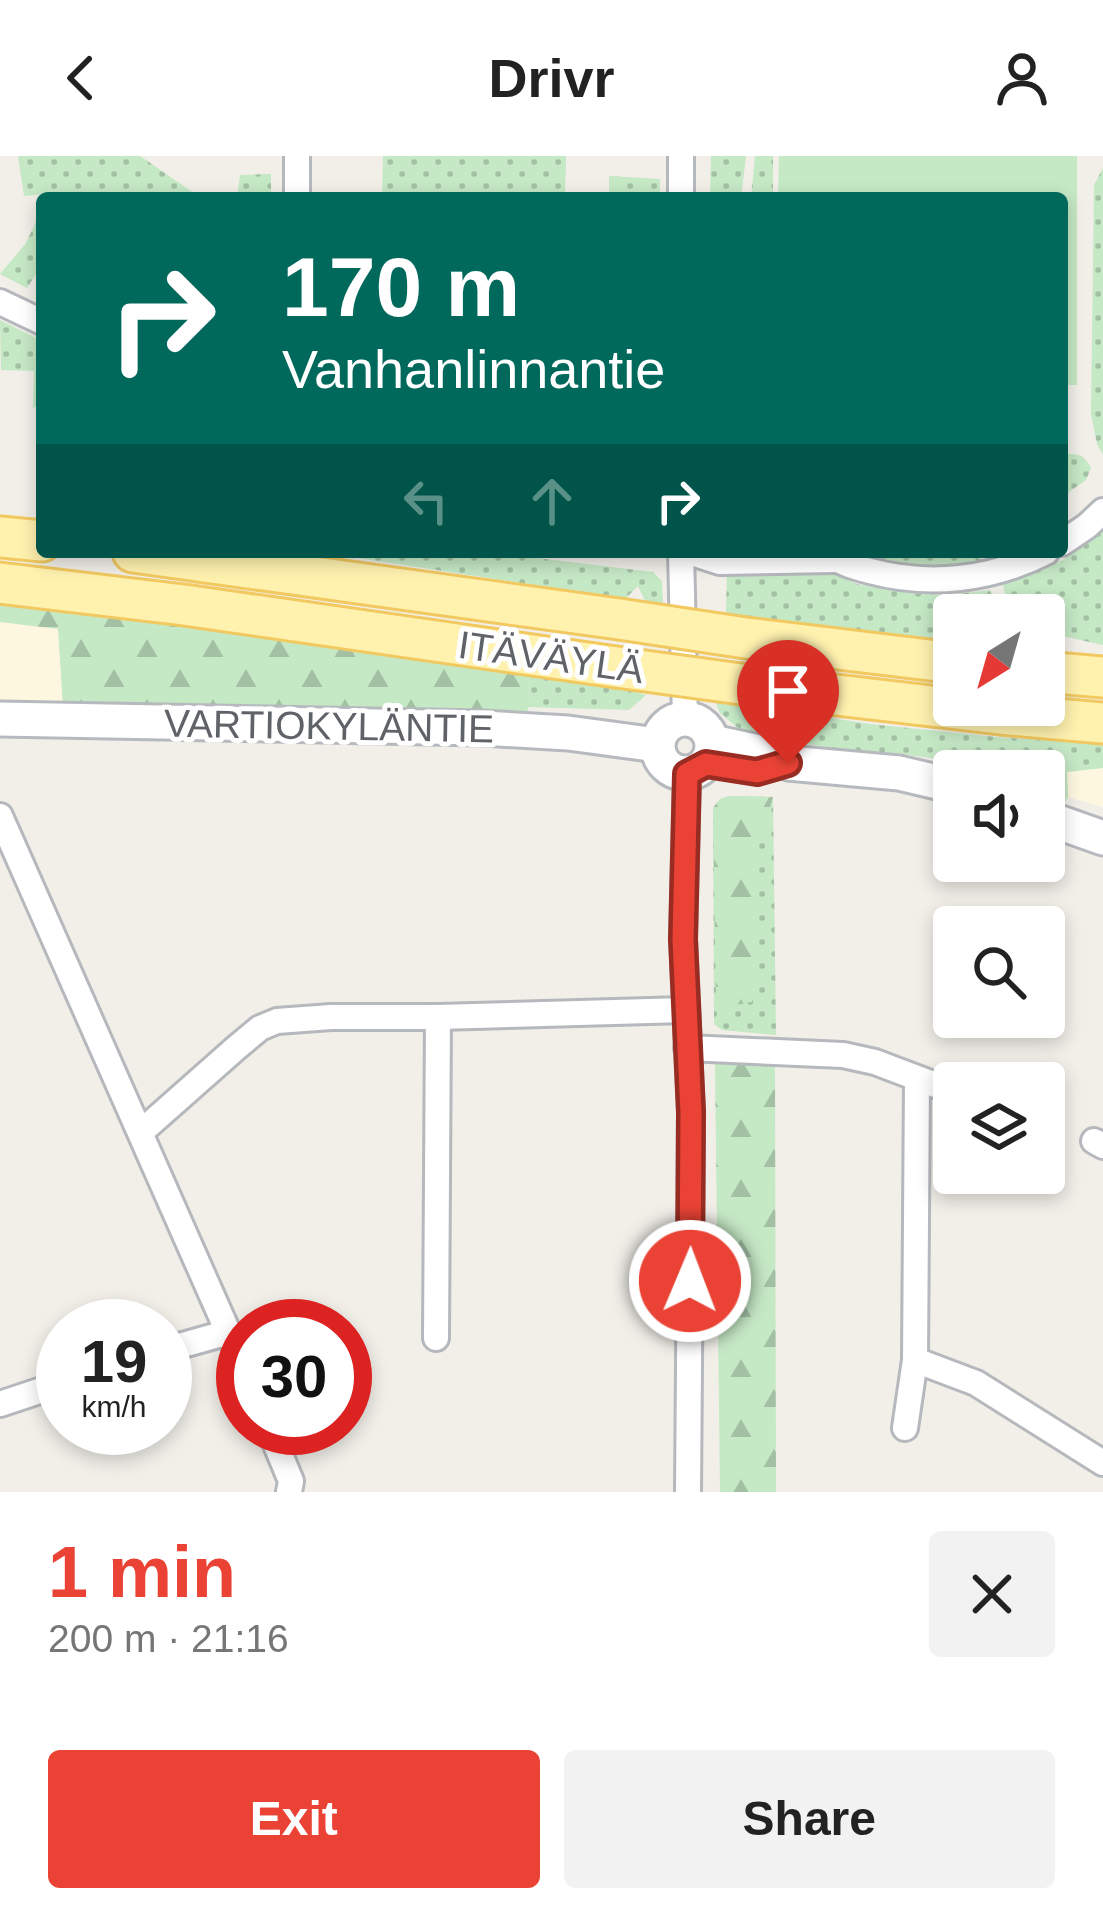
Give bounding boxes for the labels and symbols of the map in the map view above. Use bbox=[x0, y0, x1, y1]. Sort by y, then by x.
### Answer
north arrow bbox=[933, 594, 1065, 726]
street label: ITÄVÄYLÄ bbox=[456, 623, 646, 691]
pin bbox=[737, 640, 839, 763]
street label: VARTIOKYLÄNTIE bbox=[164, 702, 494, 750]
position arrow bbox=[627, 1218, 753, 1344]
speed limit sign: 30 bbox=[216, 1299, 372, 1455]

